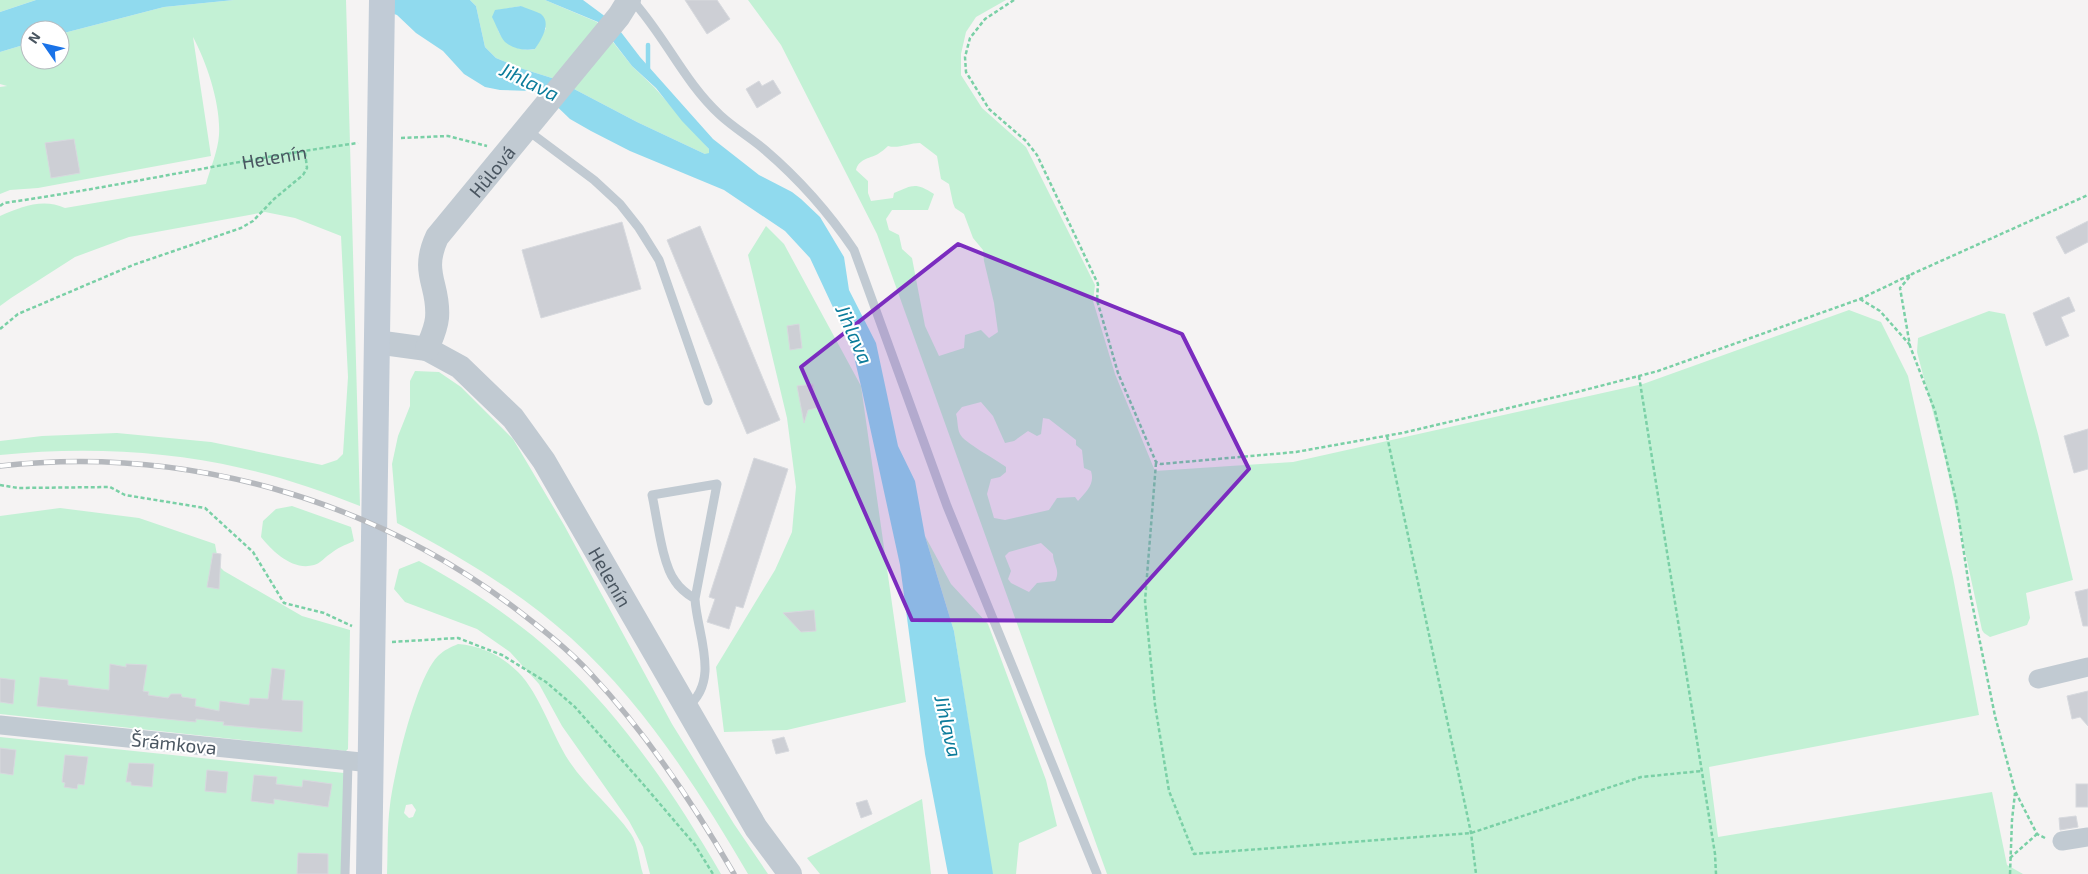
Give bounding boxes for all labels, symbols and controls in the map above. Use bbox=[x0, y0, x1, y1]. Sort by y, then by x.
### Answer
north arrow bbox=[20, 20, 70, 70]
text: N bbox=[24, 29, 44, 46]
water label: Jihlava bbox=[496, 56, 563, 106]
street label: Helenín bbox=[240, 139, 308, 173]
street label: Hůlová bbox=[463, 140, 519, 202]
water label: Jihlava bbox=[831, 300, 879, 368]
street label: Helenín bbox=[584, 542, 637, 611]
water label: Jihlava bbox=[930, 692, 968, 759]
street label: Šrámkova bbox=[130, 727, 218, 759]

